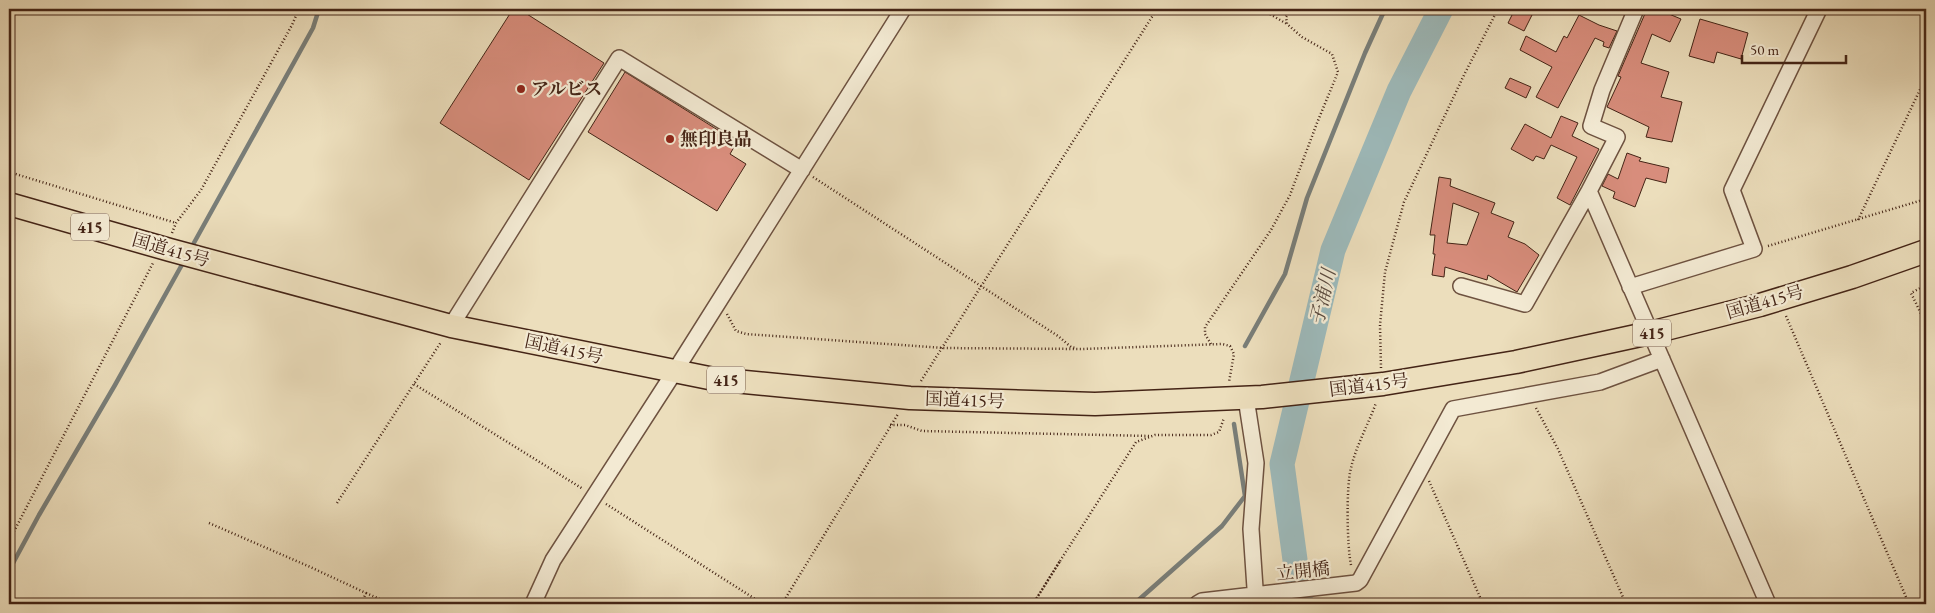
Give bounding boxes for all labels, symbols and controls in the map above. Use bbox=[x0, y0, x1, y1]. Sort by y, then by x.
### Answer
scale bar bbox=[1742, 32, 1846, 64]
text: 50 m bbox=[1750, 40, 1779, 59]
place label: アルビス bbox=[531, 77, 602, 100]
marker: アルビス bbox=[515, 83, 527, 95]
place label: 無印良品 bbox=[680, 127, 752, 150]
marker: 無印良品 bbox=[664, 133, 676, 145]
road number: 415 bbox=[71, 213, 109, 240]
street label: 国道415号 bbox=[130, 227, 213, 272]
water label: 子浦川 bbox=[1304, 265, 1342, 328]
street label: 国道415号 bbox=[1723, 279, 1806, 324]
road number: 415 bbox=[1633, 319, 1671, 346]
street label: 国道415号 bbox=[523, 329, 606, 368]
road number: 415 bbox=[707, 366, 745, 394]
street label: 国道415号 bbox=[1328, 368, 1410, 401]
street label: 国道415号 bbox=[925, 387, 1005, 412]
street label: 立開橋 bbox=[1275, 556, 1331, 585]

